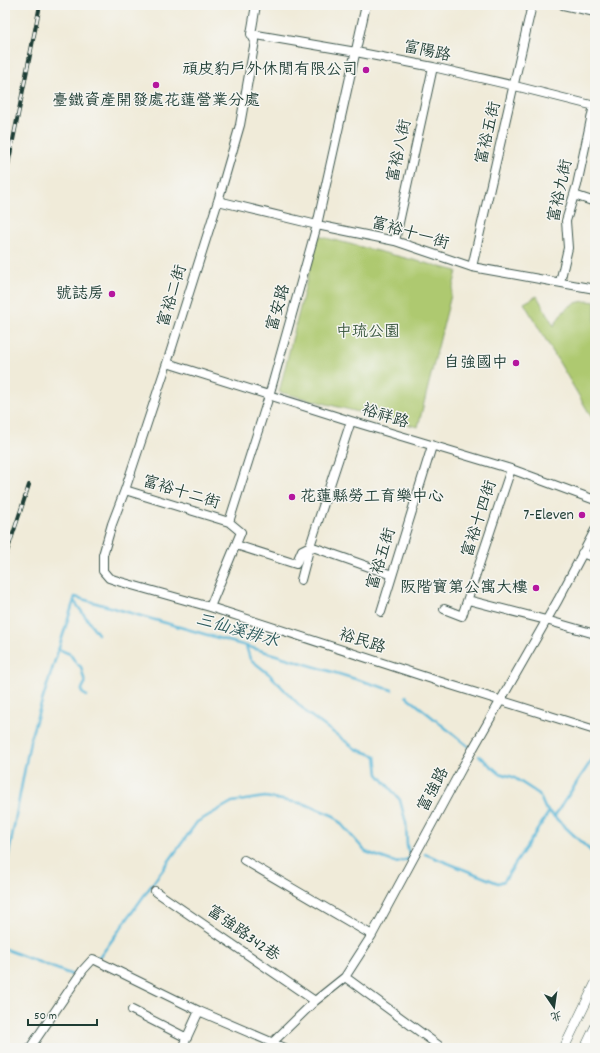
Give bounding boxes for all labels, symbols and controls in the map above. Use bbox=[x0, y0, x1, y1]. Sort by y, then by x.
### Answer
street label: 富陽路 bbox=[401, 36, 453, 68]
place label: 頑皮豹戶外休閒有限公司 bbox=[182, 59, 358, 82]
marker: 頑皮豹戶外休閒有限公司 bbox=[361, 65, 371, 75]
marker: 臺鐵資產開發處花蓮營業分處 bbox=[151, 80, 161, 90]
place label: 臺鐵資產開發處花蓮營業分處 bbox=[52, 90, 260, 113]
street label: 富裕五街 bbox=[471, 99, 507, 167]
street label: 富裕八街 bbox=[382, 117, 418, 185]
street label: 富裕九街 bbox=[543, 157, 579, 225]
street label: 富裕十一街 bbox=[368, 212, 452, 256]
street label: 富裕二街 bbox=[153, 262, 193, 330]
street label: 富安路 bbox=[261, 282, 297, 334]
place label: 號誌房 bbox=[56, 283, 104, 306]
marker: 號誌房 bbox=[107, 289, 117, 299]
park label: 中琉公園 bbox=[336, 321, 400, 344]
place label: 自強國中 bbox=[444, 352, 508, 375]
marker: 自強國中 bbox=[511, 358, 521, 368]
street label: 裕祥路 bbox=[359, 399, 411, 435]
street label: 富裕十二街 bbox=[139, 470, 223, 516]
street label: 富裕十四街 bbox=[457, 477, 503, 561]
place label: 花蓮縣勞工育樂中心 bbox=[300, 486, 444, 509]
marker: 花蓮縣勞工育樂中心 bbox=[287, 492, 297, 502]
place label: 7-Eleven bbox=[523, 504, 574, 527]
marker: 7-Eleven bbox=[577, 510, 587, 520]
street label: 富裕五街 bbox=[362, 525, 402, 593]
place label: 阪階寶第公寓大樓 bbox=[400, 577, 528, 600]
marker: 阪階寶第公寓大樓 bbox=[531, 583, 541, 593]
water label: 三仙溪排水 bbox=[193, 609, 282, 656]
street label: 裕民路 bbox=[336, 624, 388, 660]
street label: 富強路 bbox=[413, 763, 455, 817]
street label: 富強路342巷 bbox=[202, 900, 284, 968]
north arrow bbox=[534, 987, 574, 1027]
scale bar bbox=[28, 1001, 97, 1027]
text: 北 bbox=[549, 1006, 563, 1024]
text: 50 m bbox=[34, 1008, 57, 1025]

